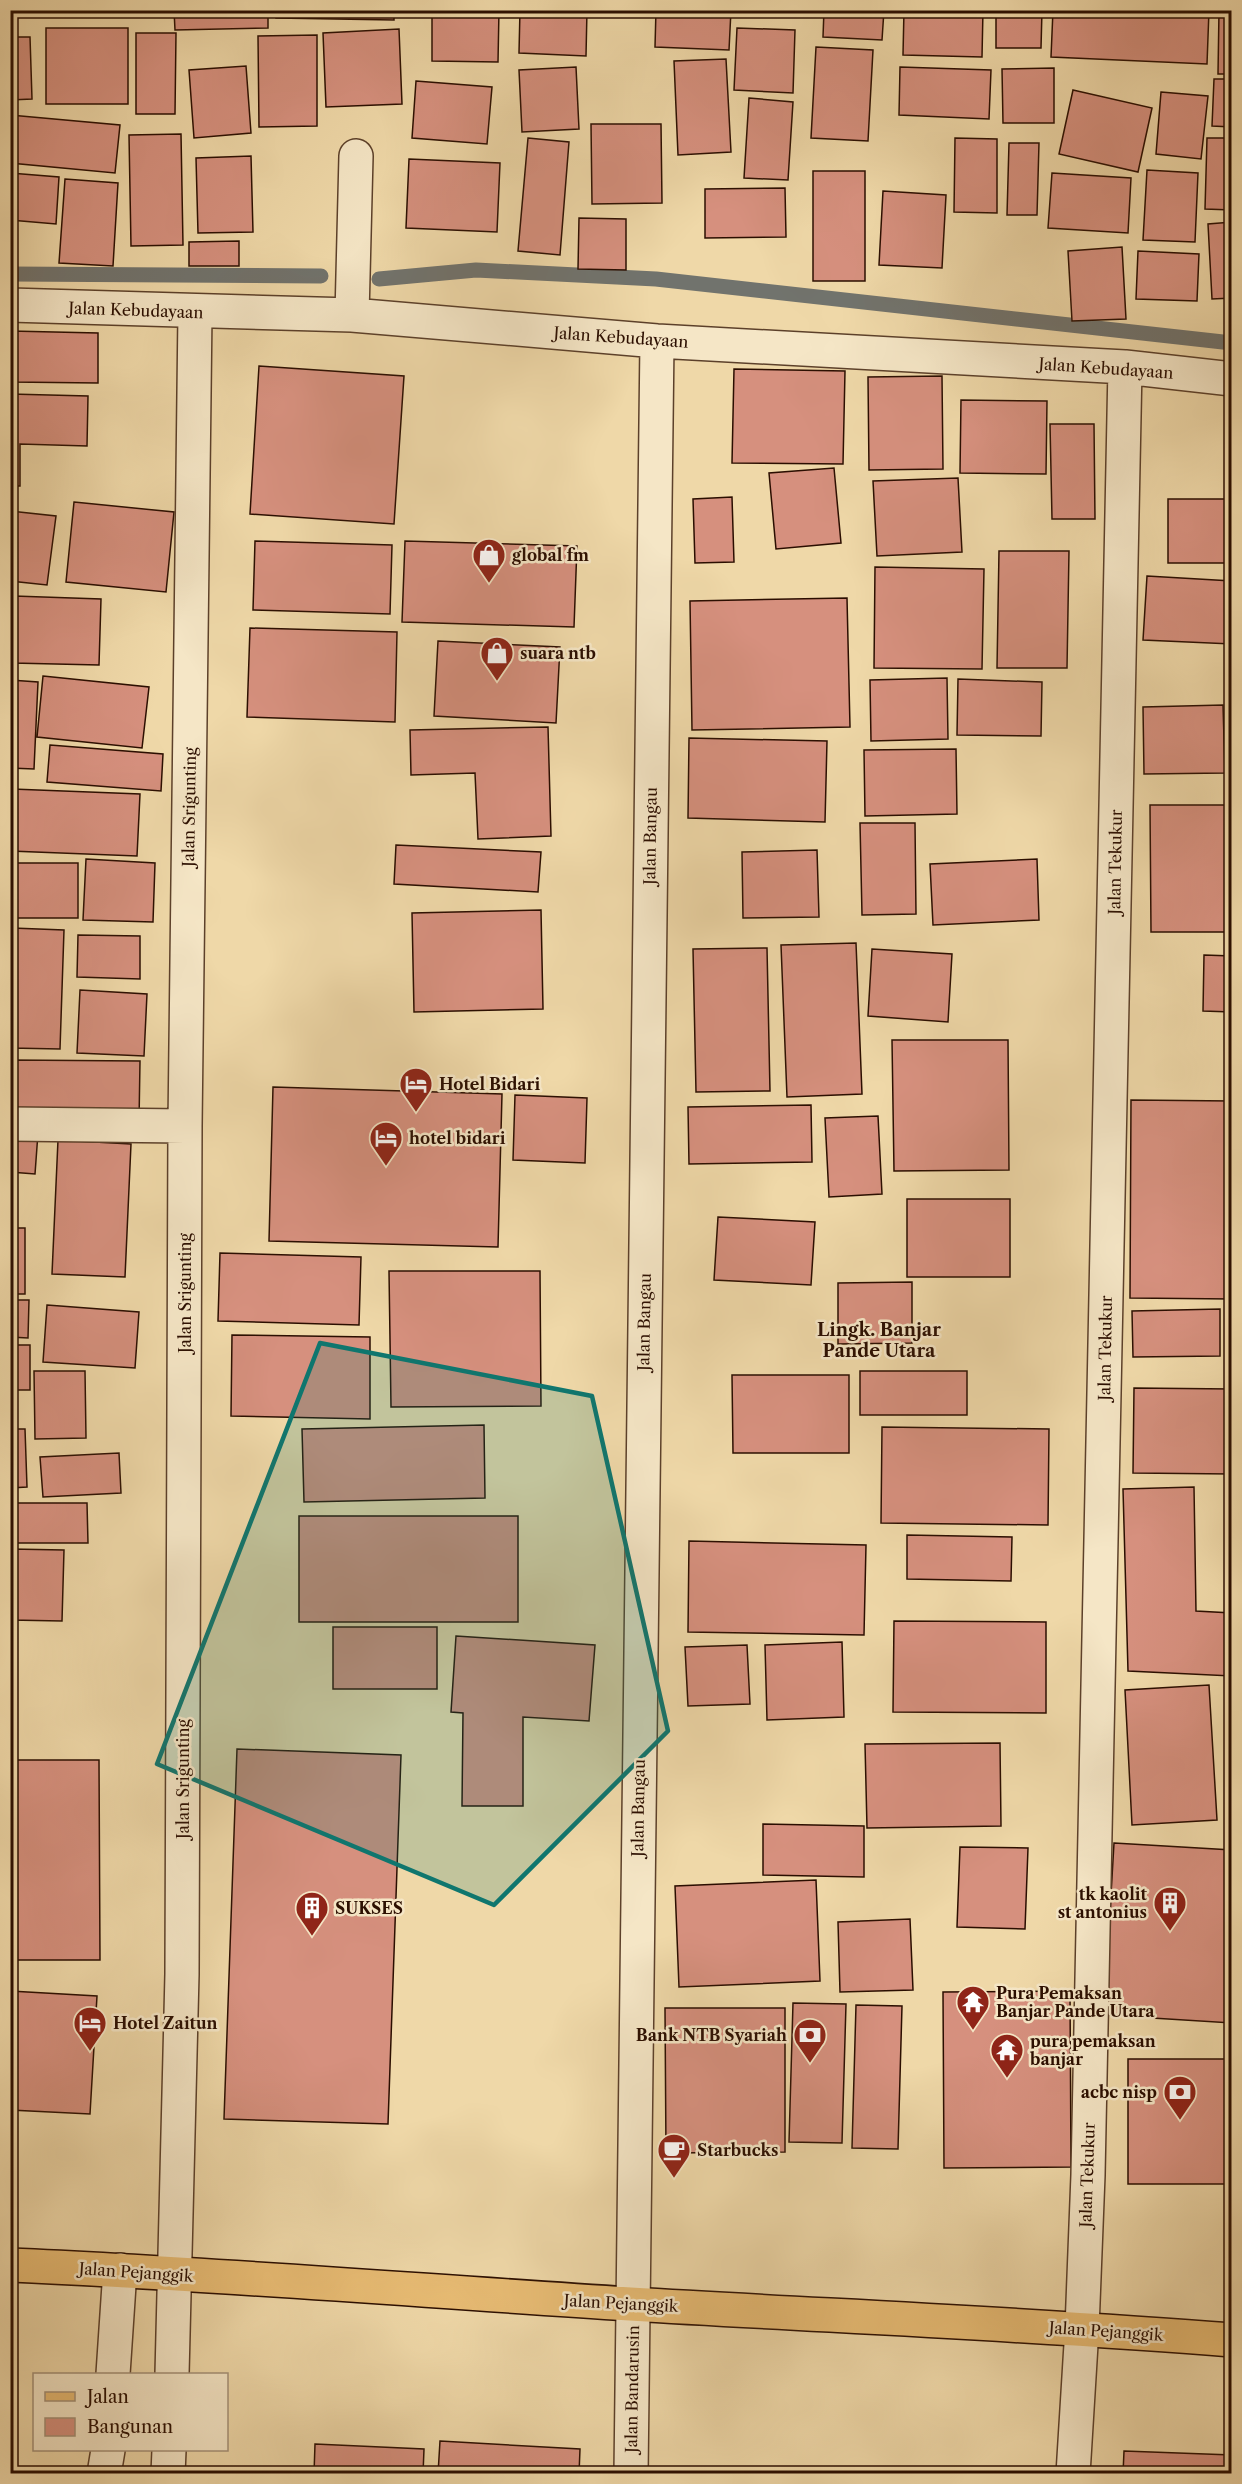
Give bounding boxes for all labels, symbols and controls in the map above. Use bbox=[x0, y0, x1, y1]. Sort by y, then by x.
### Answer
street label: Jalan Kebudayaan bbox=[65, 298, 204, 322]
street label: Jalan Kebudayaan bbox=[550, 322, 689, 352]
street label: Jalan Kebudayaan bbox=[1035, 353, 1174, 383]
shop icon: global fm bbox=[471, 537, 507, 584]
place label: global fm bbox=[511, 545, 589, 565]
shop icon: suara ntb bbox=[479, 635, 515, 682]
place label: suara ntb bbox=[520, 643, 596, 663]
street label: Jalan Srigunting bbox=[178, 746, 200, 870]
street label: Jalan Bangau bbox=[639, 787, 661, 888]
street label: Jalan Tekukur bbox=[1104, 809, 1126, 918]
hotel icon: Hotel Bidari bbox=[398, 1066, 434, 1113]
place label: Hotel Bidari bbox=[439, 1074, 540, 1094]
hotel icon: hotel bidari bbox=[368, 1120, 404, 1167]
place label: hotel bidari bbox=[409, 1128, 506, 1148]
street label: Jalan Srigunting bbox=[175, 1233, 195, 1356]
street label: Jalan Bangau bbox=[633, 1273, 655, 1374]
street label: Jalan Tekukur bbox=[1094, 1295, 1116, 1404]
district label: Lingk. Banjar Pande Utara bbox=[817, 1319, 941, 1362]
street label: Jalan Srigunting bbox=[173, 1719, 193, 1842]
street label: Jalan Bangau bbox=[627, 1759, 649, 1860]
place label: tk kaolit st antonius bbox=[1058, 1884, 1148, 1922]
building icon: tk kaolit st antonius bbox=[1152, 1885, 1188, 1932]
building icon: SUKSES bbox=[294, 1890, 330, 1937]
place label: SUKSES bbox=[335, 1898, 403, 1918]
place label: Pura Pemaksan Banjar Pande Utara bbox=[996, 1983, 1155, 2021]
temple icon: Pura Pemaksan Banjar Pande Utara bbox=[955, 1984, 991, 2031]
hotel icon: Hotel Zaitun bbox=[72, 2005, 108, 2052]
place label: Hotel Zaitun bbox=[113, 2013, 218, 2033]
bank icon: Bank NTB Syariah bbox=[792, 2017, 828, 2064]
place label: Bank NTB Syariah bbox=[636, 2025, 787, 2045]
place label: pura pemaksan banjar bbox=[1029, 2031, 1156, 2069]
temple icon: pura pemaksan banjar bbox=[989, 2032, 1025, 2079]
bank icon: acbc nisp bbox=[1162, 2074, 1198, 2121]
place label: acbc nisp bbox=[1081, 2082, 1157, 2102]
street label: Jalan Tekukur bbox=[1075, 2122, 1099, 2231]
cafe icon: Starbucks bbox=[656, 2132, 692, 2179]
place label: Starbucks bbox=[697, 2140, 779, 2160]
street label: Jalan Pejanggik bbox=[75, 2258, 195, 2286]
street label: Jalan Pejanggik bbox=[560, 2290, 679, 2316]
street label: Jalan Pejanggik bbox=[1045, 2317, 1165, 2345]
street label: Jalan Bandarusin bbox=[621, 2325, 643, 2456]
legend bbox=[33, 2373, 228, 2451]
text: Jalan bbox=[84, 2386, 129, 2408]
text: Bangunan bbox=[87, 2416, 173, 2438]

